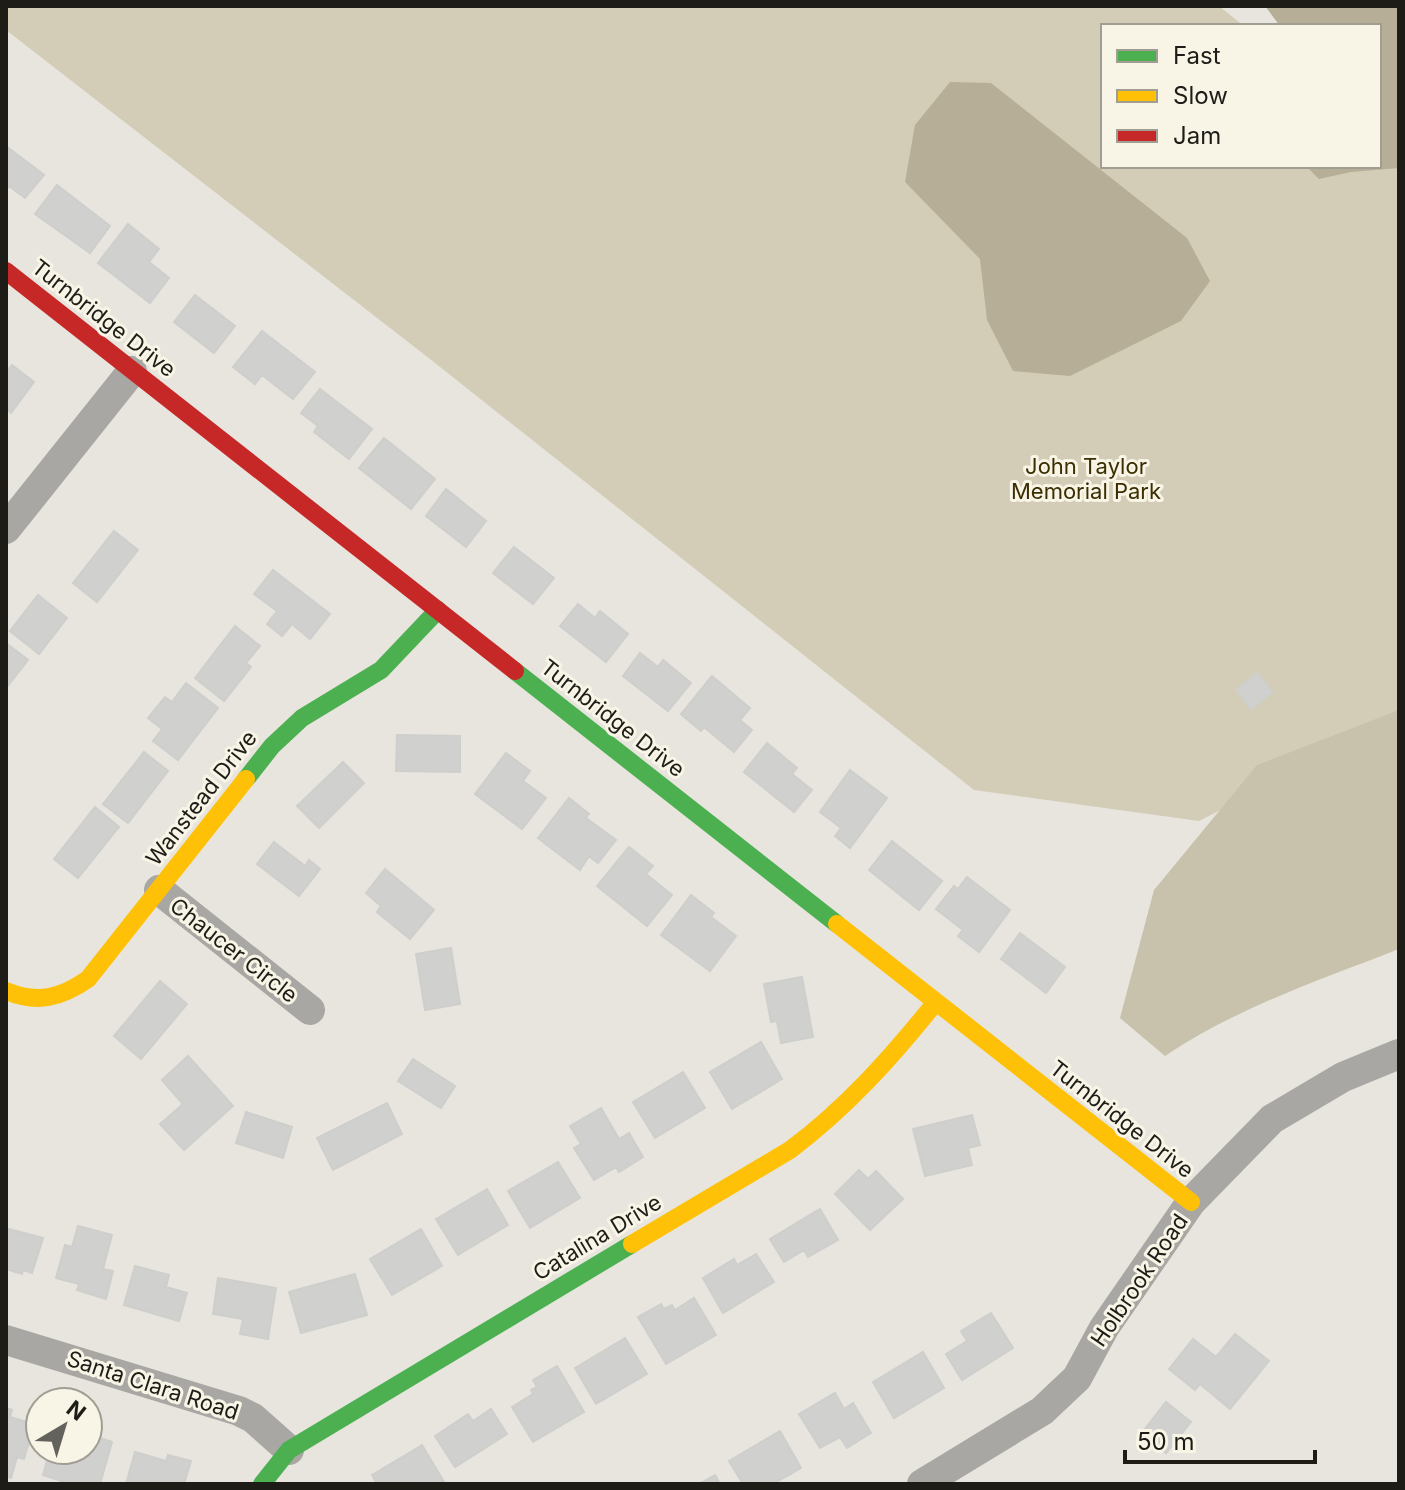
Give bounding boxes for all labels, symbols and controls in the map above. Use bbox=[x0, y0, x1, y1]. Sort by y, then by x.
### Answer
legend bbox=[1101, 24, 1381, 168]
text: Fast bbox=[1173, 41, 1221, 70]
text: Slow bbox=[1173, 81, 1228, 110]
text: Jam bbox=[1173, 121, 1221, 150]
street label: Turnbridge Drive bbox=[27, 254, 181, 382]
park label: John Taylor Memorial Park bbox=[1011, 453, 1161, 504]
street label: Turnbridge Drive bbox=[536, 654, 690, 782]
street label: Wanstead Drive bbox=[140, 725, 262, 871]
street label: Chaucer Circle bbox=[165, 892, 303, 1008]
street label: Turnbridge Drive bbox=[1045, 1055, 1199, 1183]
street label: Catalina Drive bbox=[528, 1189, 666, 1285]
street label: Holbrook Road bbox=[1085, 1209, 1193, 1351]
street label: Santa Clara Road bbox=[64, 1345, 242, 1425]
north arrow bbox=[24, 1386, 104, 1466]
text: N bbox=[62, 1395, 91, 1426]
scale bar bbox=[1125, 1414, 1315, 1464]
text: 50 m bbox=[1137, 1427, 1195, 1456]

